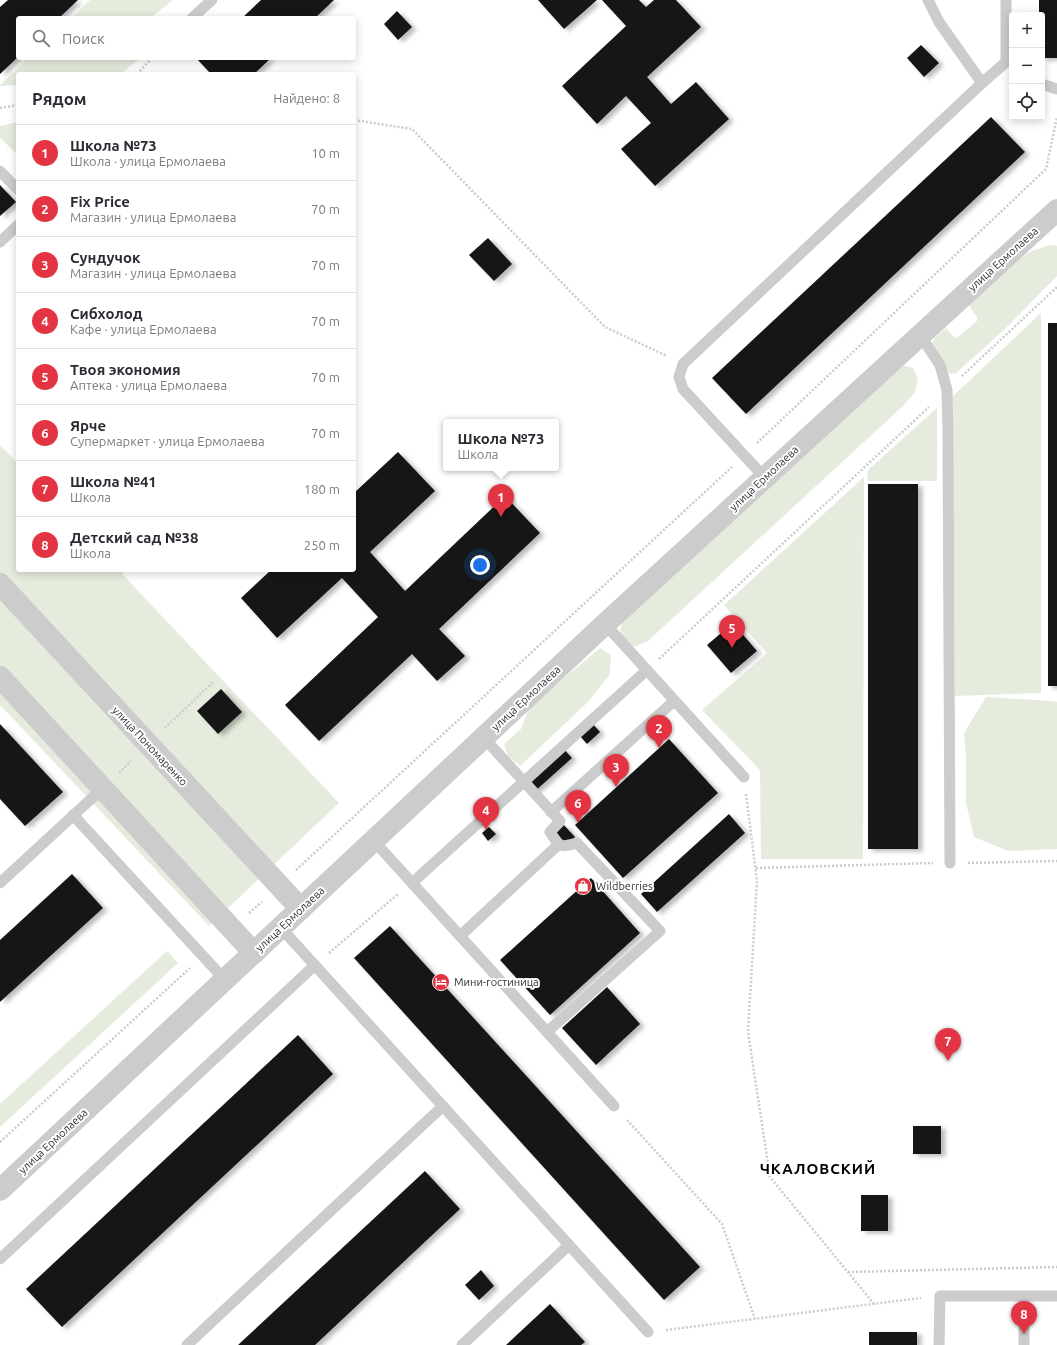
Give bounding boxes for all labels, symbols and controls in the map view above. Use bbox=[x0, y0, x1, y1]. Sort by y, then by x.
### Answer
map controls bbox=[1009, 12, 1045, 120]
button: + bbox=[1009, 12, 1045, 48]
search box bbox=[16, 16, 356, 60]
icon: search bbox=[30, 27, 52, 49]
text: Поиск bbox=[62, 30, 105, 47]
button: − bbox=[1009, 48, 1045, 84]
button: locate bbox=[1009, 84, 1045, 120]
text: Рядом bbox=[32, 89, 87, 108]
text: Найдено: 8 bbox=[273, 91, 340, 105]
text: Школа №73 bbox=[70, 137, 157, 154]
text: 1 bbox=[41, 146, 49, 160]
text: 10 m bbox=[311, 146, 340, 160]
text: Школа · улица Ермолаева bbox=[70, 154, 226, 168]
text: Fix Price bbox=[70, 193, 130, 210]
text: 2 bbox=[41, 202, 49, 216]
text: 70 m bbox=[311, 202, 340, 216]
text: Магазин · улица Ермолаева bbox=[70, 210, 236, 224]
street label: улица Ермолаева bbox=[966, 225, 1040, 293]
text: Сундучок bbox=[70, 249, 140, 266]
text: 3 bbox=[41, 258, 49, 272]
text: 70 m bbox=[311, 258, 340, 272]
text: Магазин · улица Ермолаева bbox=[70, 266, 236, 280]
text: Сибхолод bbox=[70, 305, 143, 322]
text: 4 bbox=[41, 314, 49, 328]
text: 70 m bbox=[311, 314, 340, 328]
text: Кафе · улица Ермолаева bbox=[70, 322, 217, 336]
text: Твоя экономия bbox=[70, 361, 180, 378]
text: 5 bbox=[41, 370, 49, 384]
text: 70 m bbox=[311, 370, 340, 384]
text: Аптека · улица Ермолаева bbox=[70, 378, 227, 392]
text: Ярче bbox=[70, 417, 106, 434]
popup bbox=[443, 419, 559, 471]
text: 6 bbox=[41, 426, 49, 440]
text: 70 m bbox=[311, 426, 340, 440]
text: Школа №73 bbox=[458, 430, 544, 447]
text: Супермаркет · улица Ермолаева bbox=[70, 434, 265, 448]
street label: улица Ермолаева bbox=[727, 443, 801, 513]
text: Школа bbox=[458, 447, 499, 461]
text: Школа №41 bbox=[70, 473, 157, 490]
text: 7 bbox=[41, 482, 49, 496]
text: 180 m bbox=[304, 482, 340, 496]
pin: 1 bbox=[488, 484, 514, 517]
text: Школа bbox=[70, 490, 111, 504]
text: Детский сад №38 bbox=[70, 529, 198, 546]
text: 8 bbox=[41, 538, 49, 552]
text: 250 m bbox=[304, 538, 340, 552]
text: Школа bbox=[70, 546, 111, 560]
your location bbox=[470, 555, 490, 575]
pin: 5 bbox=[719, 615, 745, 648]
street label: улица Ермолаева bbox=[489, 663, 563, 733]
street label: улица Пономаренко bbox=[110, 704, 190, 788]
pin: 2 bbox=[646, 715, 672, 748]
pin: 3 bbox=[603, 754, 629, 787]
pin: 6 bbox=[565, 790, 591, 823]
pin: 4 bbox=[473, 797, 499, 830]
shop icon: Wildberries bbox=[573, 876, 593, 896]
place label: Wildberries bbox=[596, 880, 653, 892]
street label: улица Ермолаева bbox=[253, 884, 327, 954]
hotel icon: Мини-гостиница bbox=[431, 972, 451, 992]
place label: Мини-гостиница bbox=[454, 976, 539, 988]
pin: 7 bbox=[935, 1028, 961, 1061]
street label: улица Ермолаева bbox=[16, 1106, 90, 1176]
district label: ЧКАЛОВСКИЙ bbox=[760, 1159, 876, 1177]
pin: 8 bbox=[1011, 1301, 1037, 1334]

